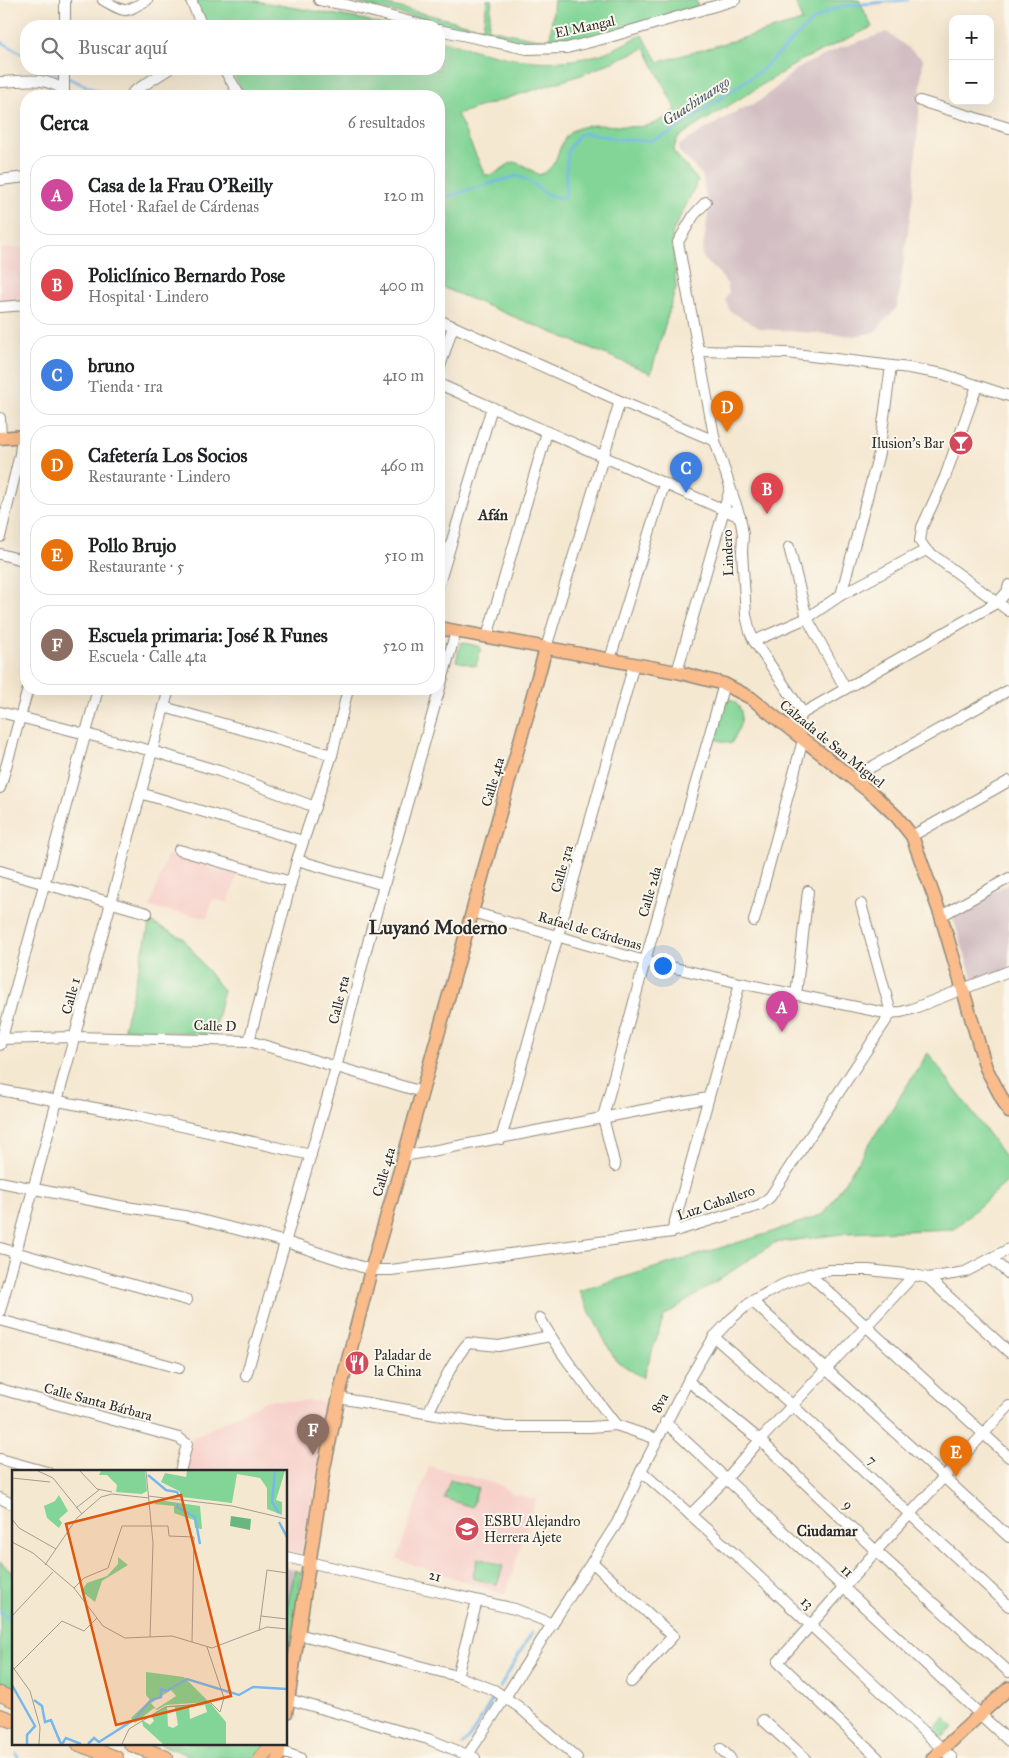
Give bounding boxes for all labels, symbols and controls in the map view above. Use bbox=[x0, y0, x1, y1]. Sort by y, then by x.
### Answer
street label: El Mangal bbox=[553, 12, 617, 42]
map controls bbox=[949, 15, 994, 105]
button: + bbox=[949, 15, 994, 60]
search box bbox=[20, 20, 445, 75]
icon: search bbox=[38, 34, 66, 62]
text: Buscar aquí bbox=[78, 36, 167, 59]
button: − bbox=[949, 60, 994, 105]
water label: Guachinango bbox=[659, 72, 733, 129]
text: Cerca bbox=[40, 110, 89, 136]
text: 6 resultados bbox=[348, 113, 425, 132]
text: Casa de la Frau O'Reilly bbox=[88, 174, 273, 197]
text: A bbox=[52, 186, 62, 205]
text: 120 m bbox=[384, 186, 424, 205]
text: Hotel · Rafael de Cárdenas bbox=[88, 197, 259, 216]
text: Policlínico Bernardo Pose bbox=[88, 264, 285, 287]
text: B bbox=[52, 276, 62, 295]
text: 400 m bbox=[380, 276, 424, 295]
text: Hospital · Lindero bbox=[88, 287, 209, 306]
text: bruno bbox=[88, 354, 135, 377]
text: C bbox=[52, 366, 62, 385]
text: 410 m bbox=[383, 366, 424, 385]
text: Tienda · 1ra bbox=[88, 377, 163, 396]
pin: D bbox=[711, 391, 743, 432]
bar icon: Ilusion's Bar bbox=[948, 430, 974, 456]
place label: Ilusion's Bar bbox=[871, 435, 945, 452]
text: Cafetería Los Socios bbox=[88, 444, 247, 467]
pin: C bbox=[670, 452, 702, 493]
text: D bbox=[51, 456, 63, 475]
text: 460 m bbox=[381, 456, 424, 475]
text: Restaurante · Lindero bbox=[88, 467, 230, 486]
pin: B bbox=[751, 473, 783, 514]
district label: Afán bbox=[477, 506, 509, 524]
street label: Lindero bbox=[719, 529, 737, 577]
text: Pollo Brujo bbox=[88, 534, 176, 557]
text: E bbox=[51, 546, 63, 565]
text: 510 m bbox=[384, 546, 424, 565]
text: Restaurante · 5 bbox=[88, 557, 184, 576]
text: Escuela primaria: José R Funes bbox=[88, 624, 328, 647]
text: F bbox=[52, 636, 62, 655]
text: 520 m bbox=[382, 636, 424, 655]
text: Escuela · Calle 4ta bbox=[88, 647, 206, 666]
street label: Calzada de San Miguel bbox=[776, 696, 888, 792]
street label: Calle 4ta bbox=[478, 755, 508, 809]
street label: Calle 3ra bbox=[547, 843, 577, 895]
street label: Calle 2da bbox=[635, 865, 665, 919]
street label: Rafael de Cárdenas bbox=[536, 908, 644, 954]
district label: Luyanó Moderno bbox=[369, 916, 508, 940]
your location bbox=[650, 953, 676, 979]
street label: Calle 5ta bbox=[325, 974, 353, 1026]
street label: Calle 1 bbox=[58, 975, 84, 1016]
pin: A bbox=[766, 991, 798, 1032]
street label: Calle D bbox=[193, 1017, 237, 1035]
street label: Calle 4ta bbox=[369, 1145, 399, 1199]
street label: Luz Caballero bbox=[675, 1182, 757, 1224]
place label: Paladar de la China bbox=[374, 1347, 432, 1380]
restaurant icon: Paladar de la China bbox=[344, 1350, 370, 1376]
street label: Calle Santa Bárbara bbox=[42, 1379, 154, 1425]
street label: 8va bbox=[648, 1390, 672, 1416]
pin: F bbox=[297, 1414, 329, 1455]
pin: E bbox=[940, 1436, 972, 1477]
street label: 7 bbox=[863, 1451, 881, 1469]
inset map bbox=[12, 1470, 288, 1746]
street label: 9 bbox=[839, 1496, 857, 1514]
place label: ESBU Alejandro Herrera Ajete bbox=[484, 1513, 581, 1546]
school or university icon: ESBU Alejandro Herrera Ajete bbox=[454, 1516, 480, 1542]
district label: Ciudamar bbox=[797, 1522, 858, 1540]
street label: 11 bbox=[837, 1561, 857, 1581]
street label: 21 bbox=[427, 1566, 444, 1586]
street label: 13 bbox=[797, 1593, 817, 1613]

